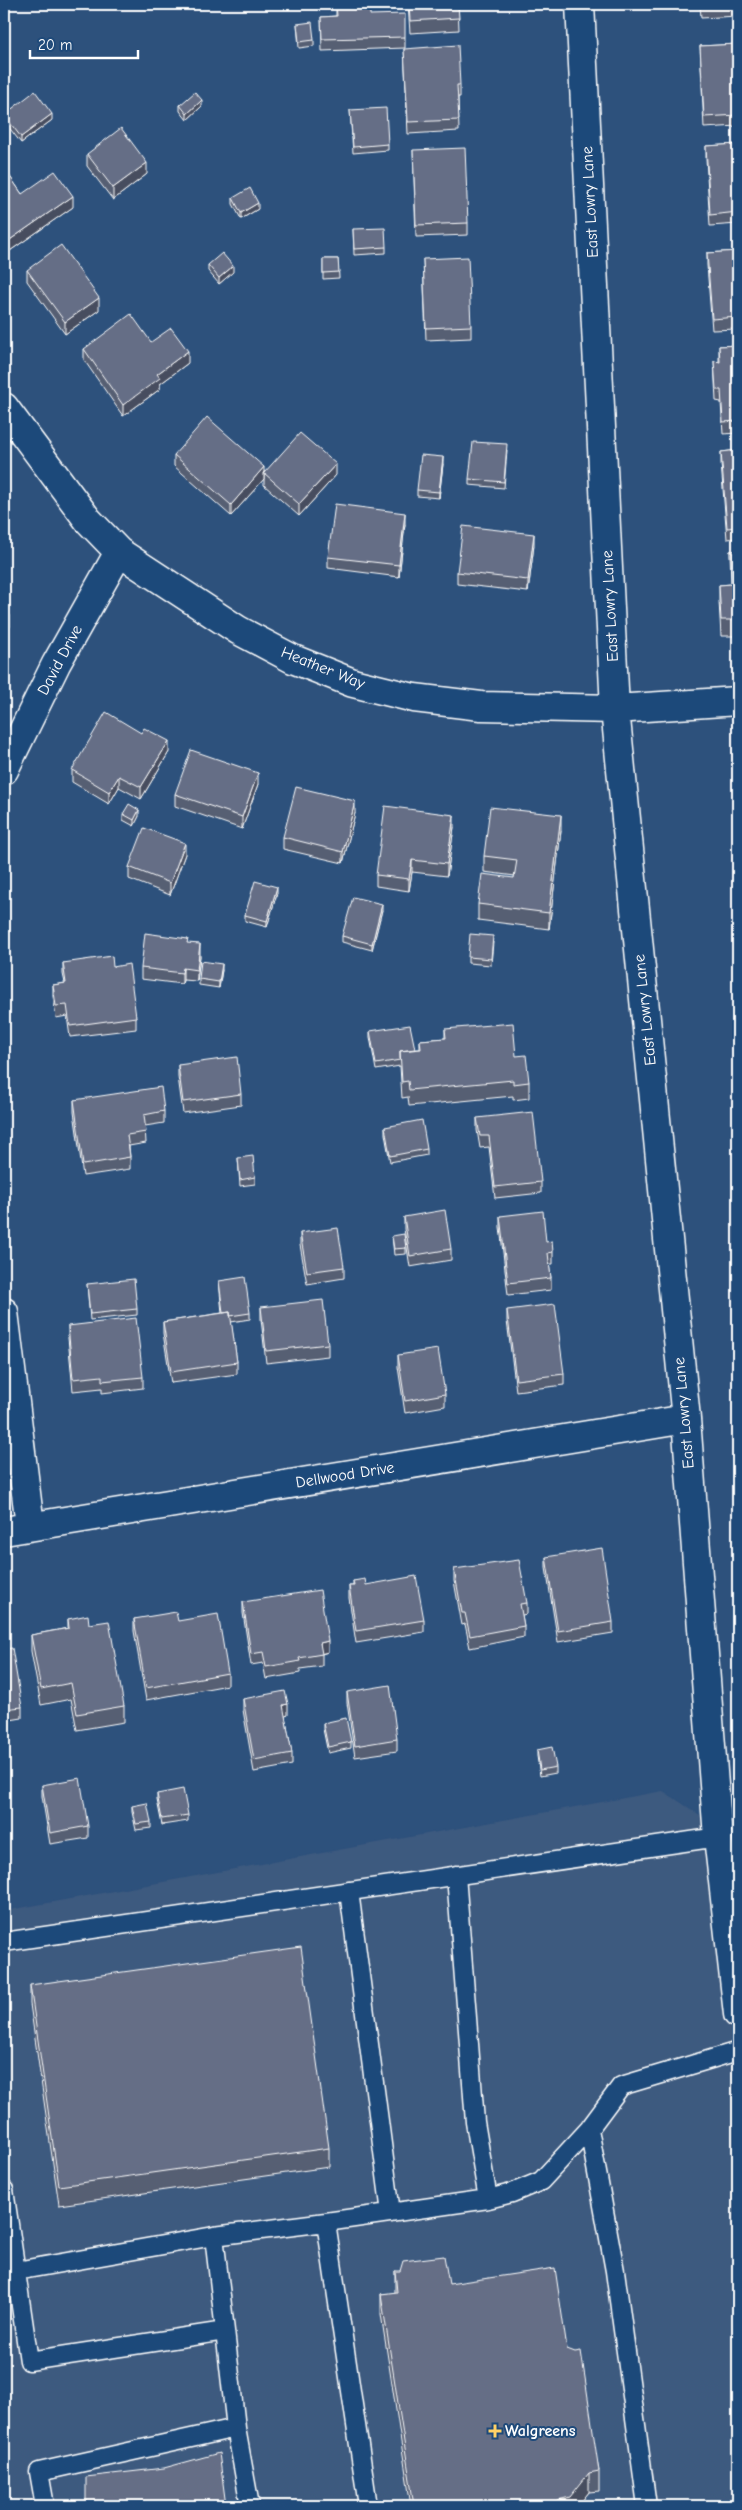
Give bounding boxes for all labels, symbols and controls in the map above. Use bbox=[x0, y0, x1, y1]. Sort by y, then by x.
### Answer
scale bar bbox=[30, 28, 138, 60]
text: 20 m bbox=[38, 36, 72, 54]
street label: East Lowry Lane bbox=[578, 146, 602, 258]
street label: East Lowry Lane bbox=[598, 550, 622, 662]
street label: David Drive bbox=[34, 622, 86, 698]
street label: Heather Way bbox=[278, 643, 368, 693]
street label: East Lowry Lane bbox=[630, 953, 660, 1067]
street label: East Lowry Lane bbox=[670, 1357, 698, 1469]
street label: Dellwood Drive bbox=[294, 1458, 396, 1492]
place label: Walgreens bbox=[505, 2422, 576, 2440]
marker: Walgreens bbox=[489, 2425, 501, 2437]

